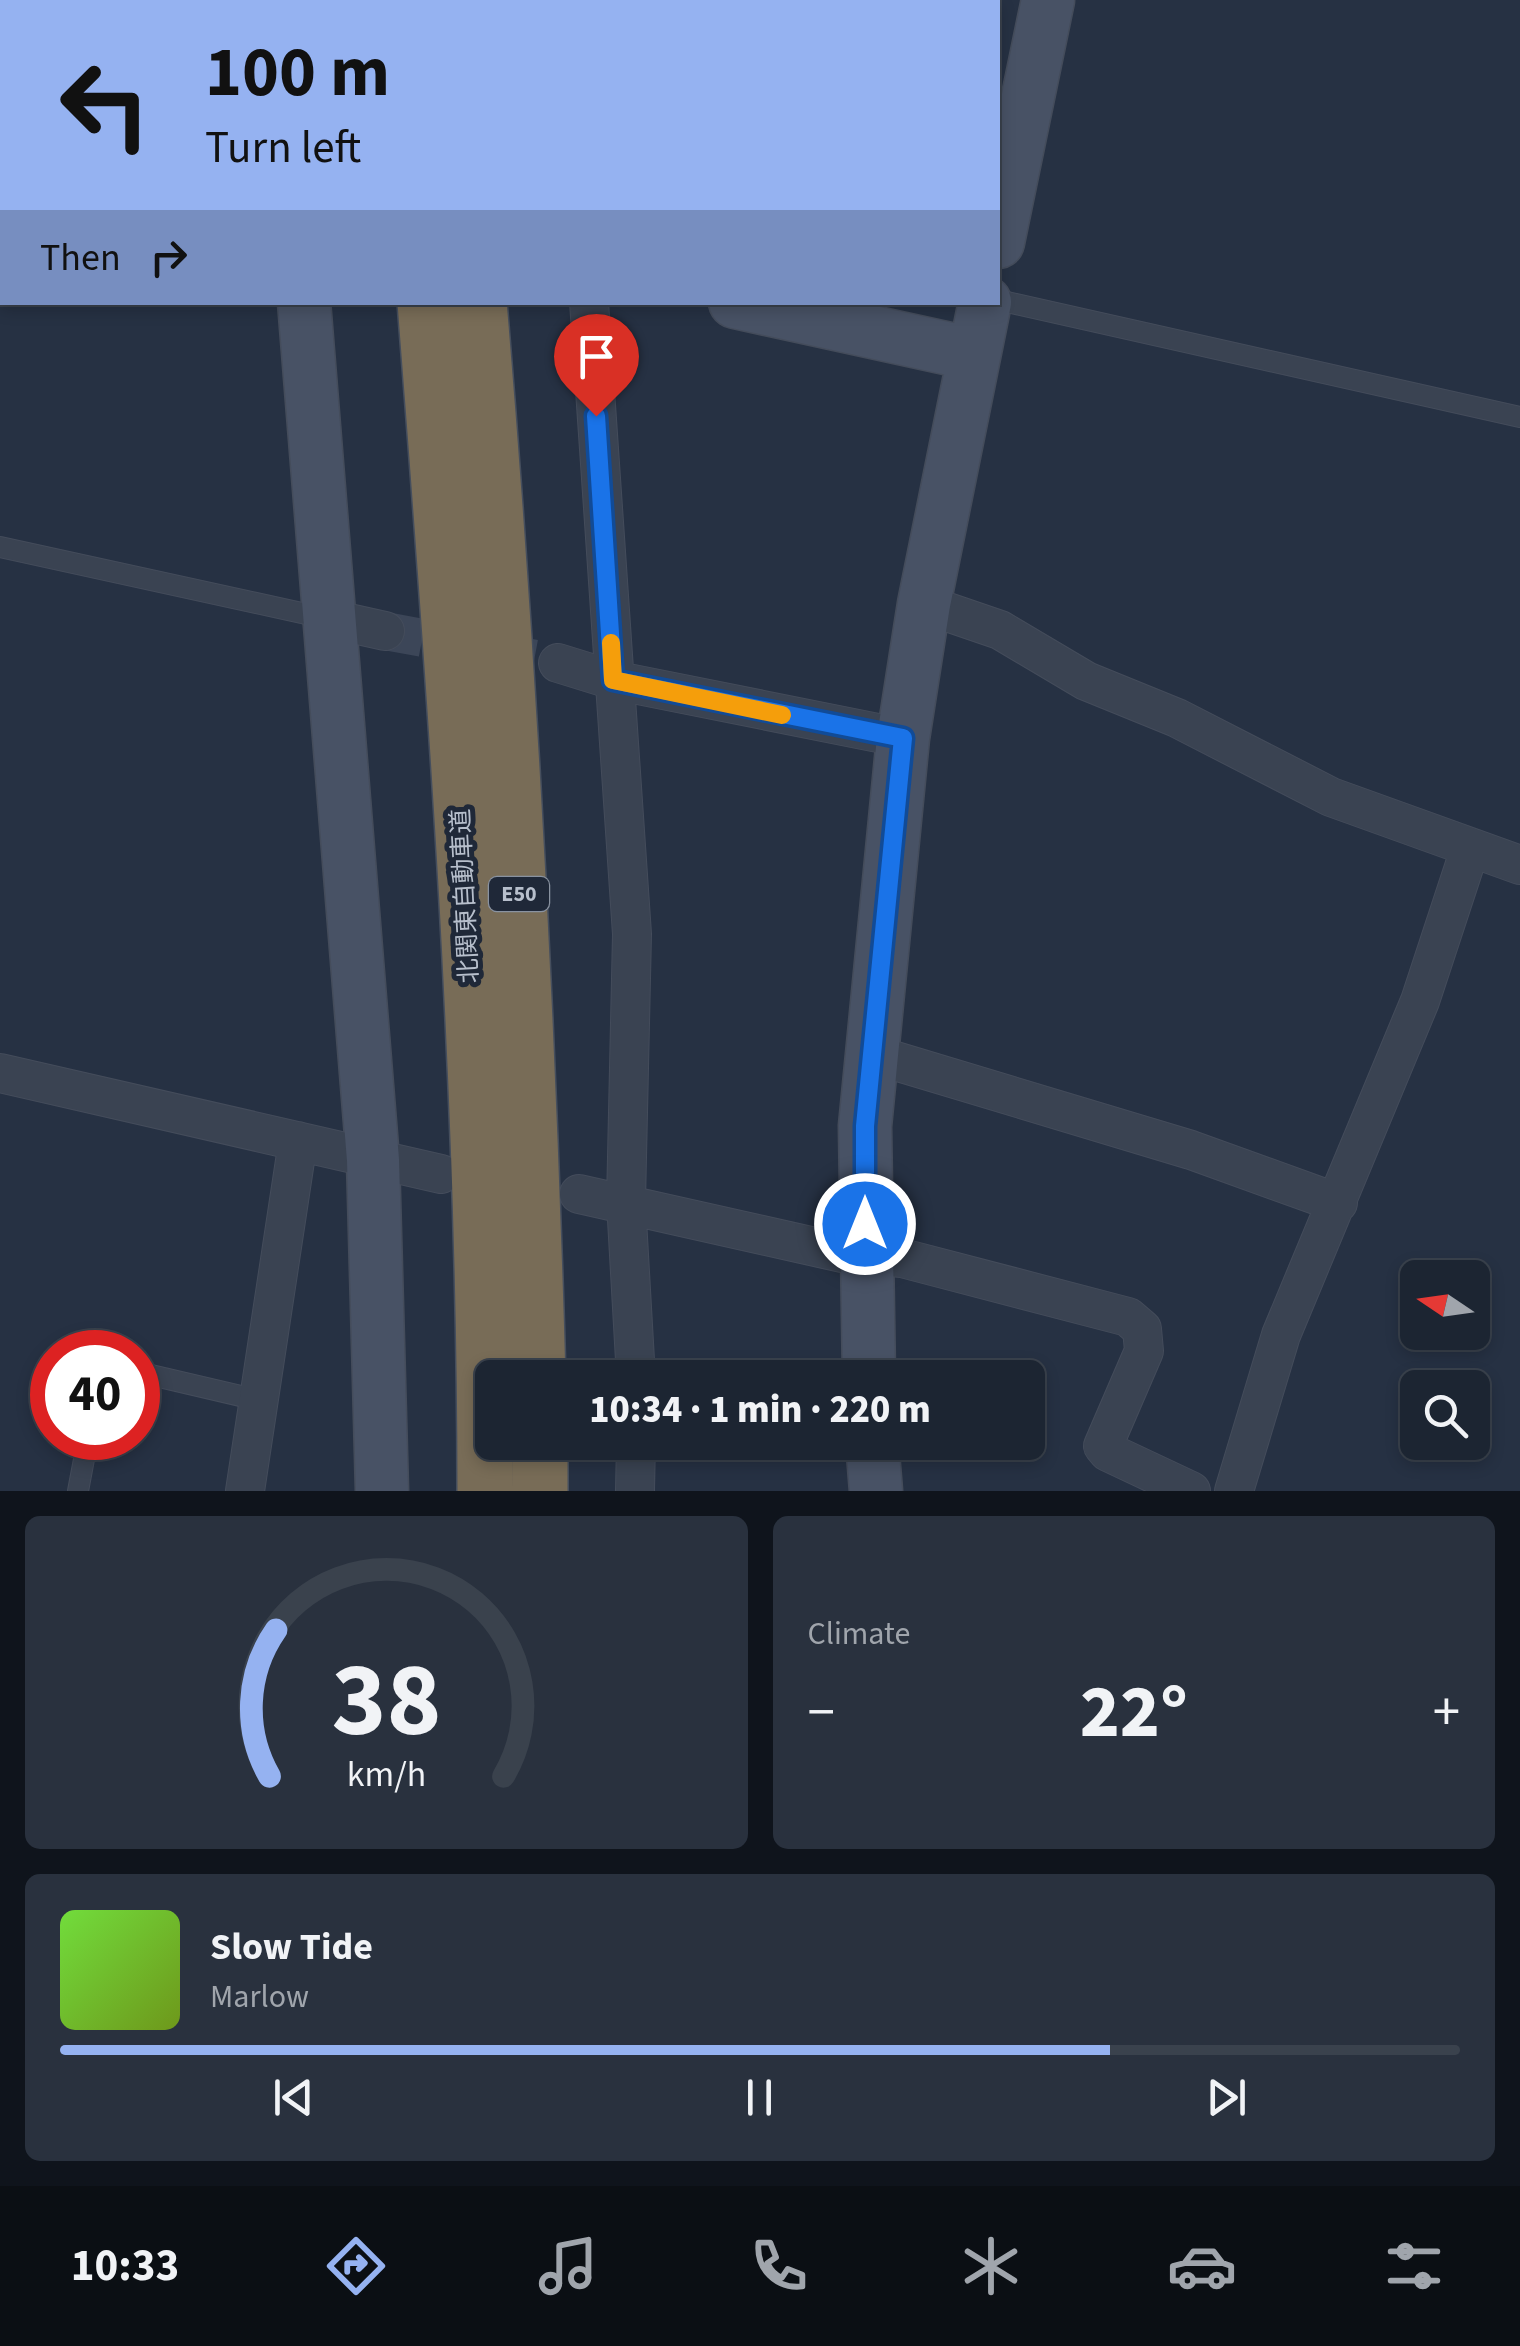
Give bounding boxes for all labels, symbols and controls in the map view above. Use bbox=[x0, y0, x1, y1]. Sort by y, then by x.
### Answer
text: 100 m bbox=[205, 23, 390, 123]
icon: left bbox=[40, 40, 170, 170]
text: Turn left bbox=[205, 116, 361, 180]
icon: right bbox=[141, 230, 196, 285]
text: Then bbox=[40, 231, 121, 285]
pin bbox=[554, 314, 639, 417]
icon: arrive bbox=[569, 329, 624, 384]
street label: 北関東自動車道 bbox=[442, 808, 488, 984]
road number: E50 bbox=[489, 877, 549, 911]
position arrow bbox=[813, 1172, 917, 1276]
north arrow bbox=[1400, 1260, 1490, 1350]
map controls bbox=[1400, 1260, 1490, 1460]
speed limit sign: 40 bbox=[30, 1330, 160, 1460]
button: search bbox=[1400, 1370, 1490, 1460]
text: 10:34 · 1 min · 220 m bbox=[589, 1383, 931, 1437]
text: Climate bbox=[808, 1611, 910, 1657]
text: 38 bbox=[331, 1628, 441, 1776]
text: 22° bbox=[1080, 1659, 1188, 1766]
text: − bbox=[808, 1674, 835, 1752]
text: + bbox=[1433, 1674, 1460, 1752]
text: km/h bbox=[347, 1749, 426, 1800]
text: Slow Tide bbox=[210, 1920, 373, 1974]
text: Marlow bbox=[210, 1974, 309, 2020]
icon: previous bbox=[266, 2070, 321, 2125]
icon: pause bbox=[732, 2070, 787, 2125]
icon: next bbox=[1199, 2070, 1254, 2125]
icon: directions bbox=[321, 2231, 391, 2301]
icon: music bbox=[533, 2231, 603, 2301]
icon: phone bbox=[744, 2231, 814, 2301]
icon: climate bbox=[956, 2231, 1026, 2301]
icon: car bbox=[1167, 2231, 1237, 2301]
icon: filters bbox=[1379, 2231, 1449, 2301]
text: 10:33 bbox=[71, 2234, 179, 2298]

